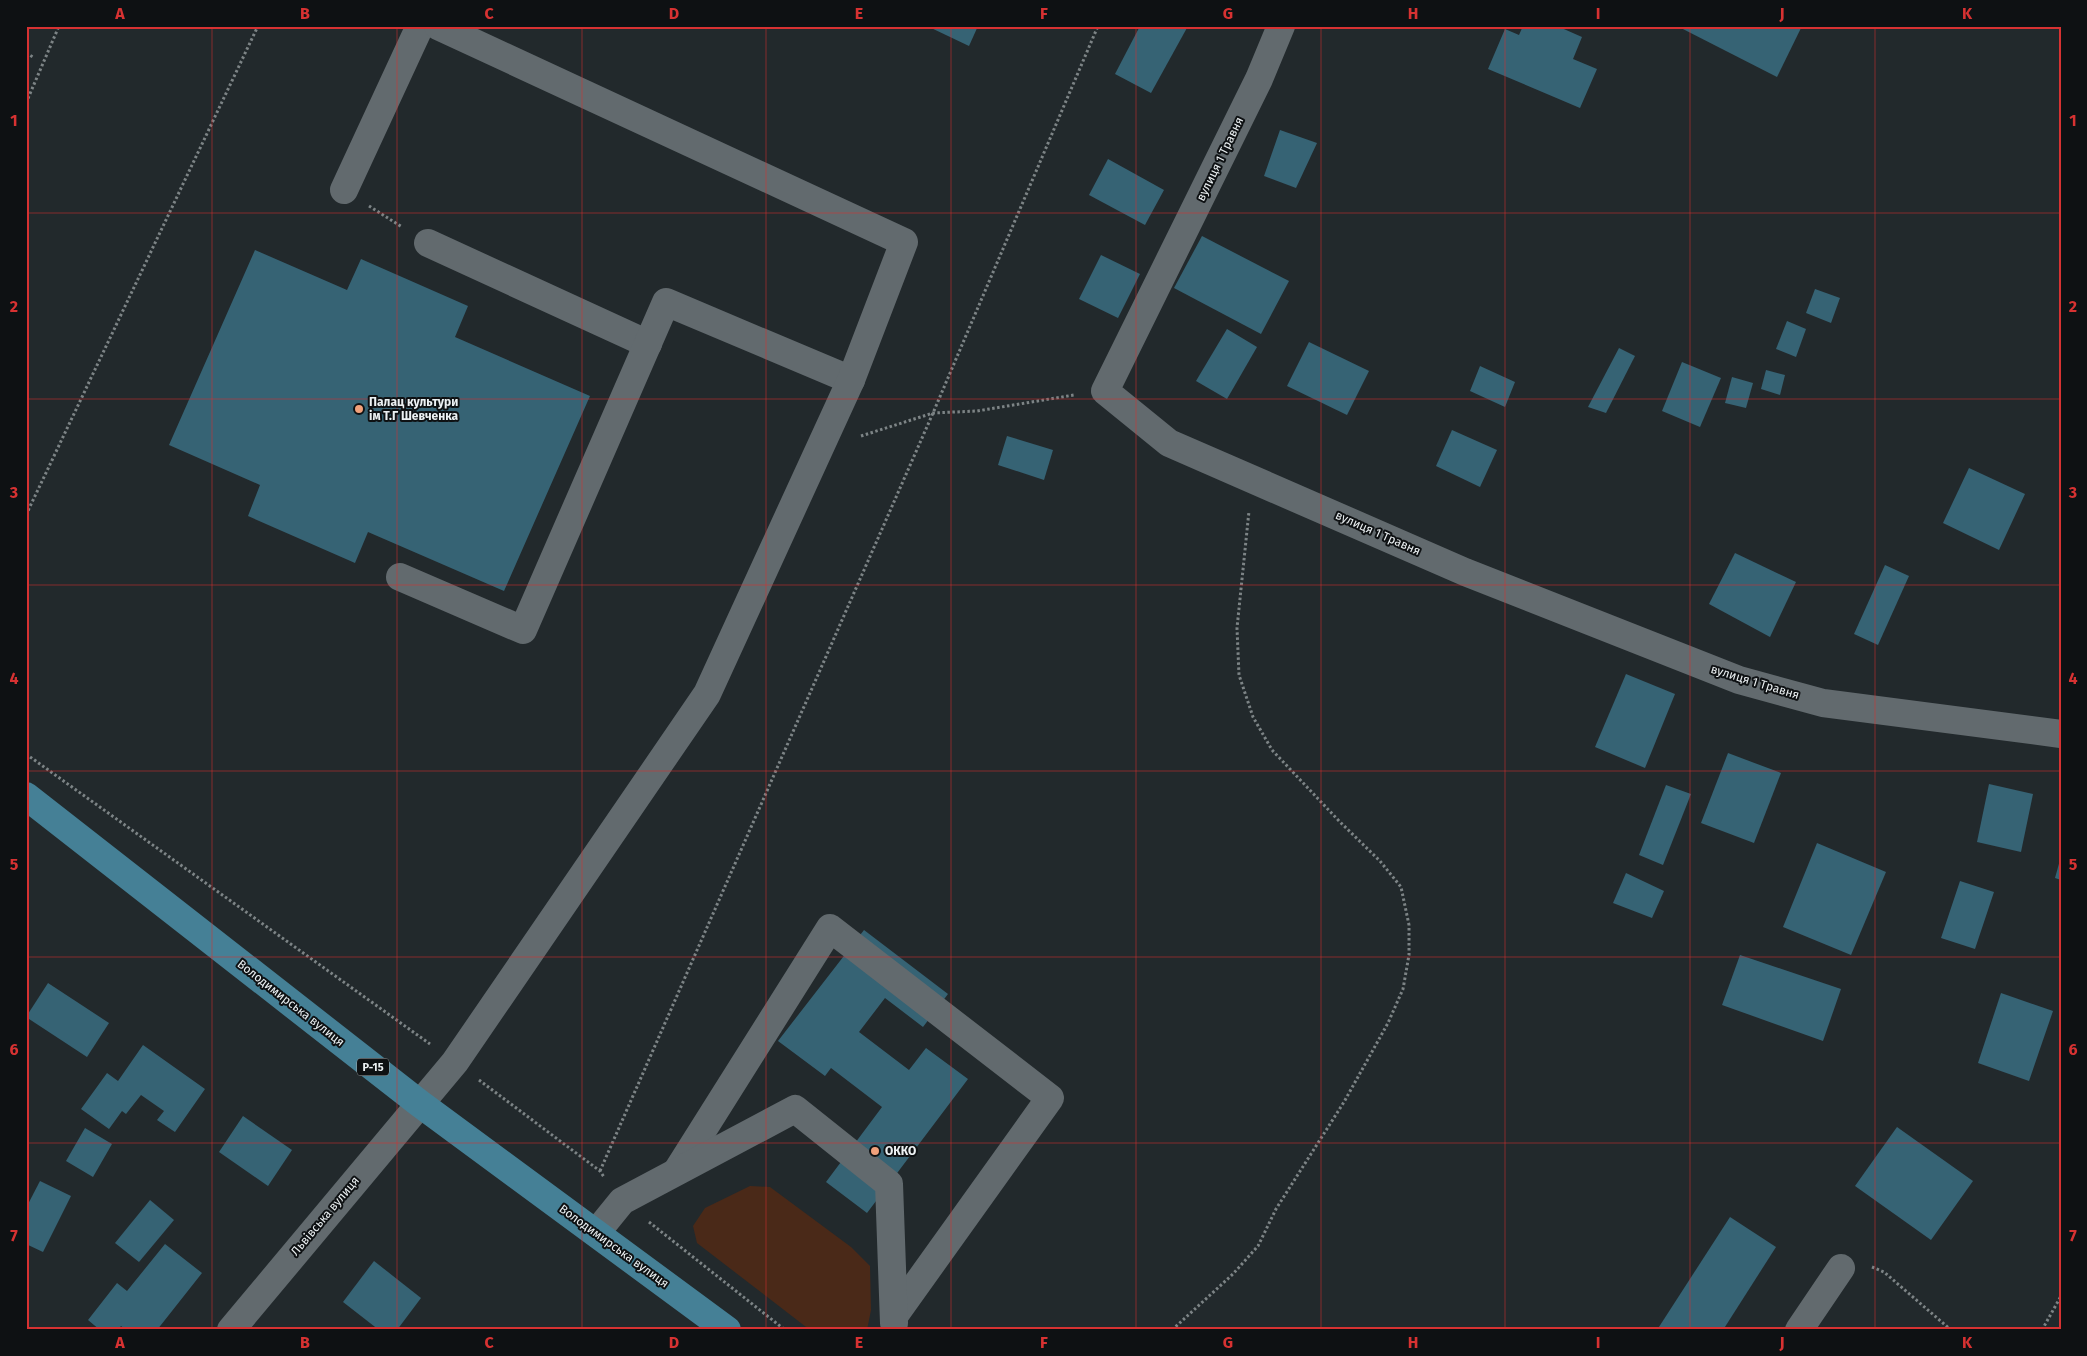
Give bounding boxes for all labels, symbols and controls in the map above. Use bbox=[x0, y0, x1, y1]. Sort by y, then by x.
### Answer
text: A bbox=[114, 4, 125, 23]
text: B bbox=[300, 4, 310, 23]
text: C bbox=[484, 4, 494, 23]
text: D bbox=[669, 4, 679, 23]
text: E bbox=[855, 4, 863, 23]
text: F bbox=[1040, 4, 1048, 23]
text: G bbox=[1223, 4, 1233, 23]
text: H bbox=[1408, 4, 1418, 23]
text: I bbox=[1596, 4, 1600, 23]
text: J bbox=[1778, 4, 1785, 23]
text: K bbox=[1962, 4, 1973, 23]
text: 1 bbox=[10, 111, 18, 130]
text: 1 bbox=[2069, 111, 2077, 130]
street label: вулиця 1 Травня bbox=[1194, 115, 1246, 203]
text: 2 bbox=[10, 297, 18, 316]
text: 2 bbox=[2069, 297, 2077, 316]
place label: Палац культури ім Т.Г Шевченка bbox=[369, 395, 459, 423]
marker: Палац культури ім Т.Г Шевченка bbox=[353, 403, 365, 415]
text: 3 bbox=[9, 483, 18, 502]
text: 3 bbox=[2068, 483, 2077, 502]
street label: вулиця 1 Травня bbox=[1333, 508, 1423, 558]
street label: вулиця 1 Травня bbox=[1709, 662, 1801, 702]
text: 4 bbox=[9, 669, 19, 688]
text: 4 bbox=[2068, 669, 2078, 688]
text: 5 bbox=[10, 855, 19, 874]
text: 5 bbox=[2069, 855, 2078, 874]
street label: Володимирська вулиця bbox=[235, 957, 347, 1049]
text: 6 bbox=[9, 1040, 19, 1059]
text: 6 bbox=[2068, 1040, 2078, 1059]
road number: Р-15 bbox=[357, 1058, 389, 1076]
place label: ОККО bbox=[885, 1144, 916, 1158]
marker: ОККО bbox=[869, 1145, 881, 1157]
street label: Львівська вулиця bbox=[288, 1174, 362, 1258]
street label: Володимирська вулиця bbox=[556, 1202, 672, 1290]
text: 7 bbox=[10, 1226, 18, 1245]
text: 7 bbox=[2069, 1226, 2077, 1245]
text: A bbox=[114, 1333, 125, 1352]
text: B bbox=[300, 1333, 310, 1352]
text: C bbox=[484, 1333, 494, 1352]
text: D bbox=[669, 1333, 679, 1352]
text: E bbox=[855, 1333, 863, 1352]
text: F bbox=[1040, 1333, 1048, 1352]
text: G bbox=[1223, 1333, 1233, 1352]
text: H bbox=[1408, 1333, 1418, 1352]
text: I bbox=[1596, 1333, 1600, 1352]
text: J bbox=[1778, 1333, 1785, 1352]
text: K bbox=[1962, 1333, 1973, 1352]

